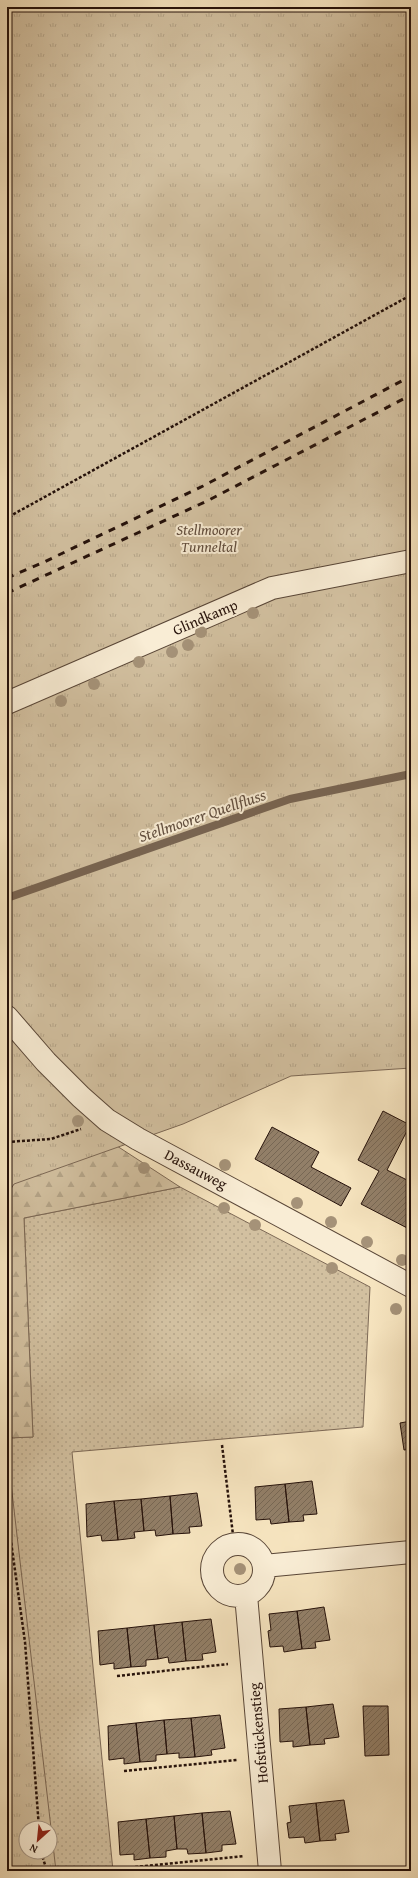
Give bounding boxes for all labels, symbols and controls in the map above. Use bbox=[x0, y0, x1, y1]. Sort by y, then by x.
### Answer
park label: Stellmoorer Tunneltal bbox=[176, 519, 242, 557]
street label: Glindkamp bbox=[169, 594, 241, 640]
water label: Stellmoorer Quellfluss bbox=[135, 782, 269, 848]
street label: Dassauweg bbox=[161, 1144, 231, 1195]
street label: Hofstückenstieg bbox=[243, 1681, 273, 1784]
north arrow bbox=[18, 1820, 58, 1860]
text: N bbox=[26, 1840, 40, 1858]

